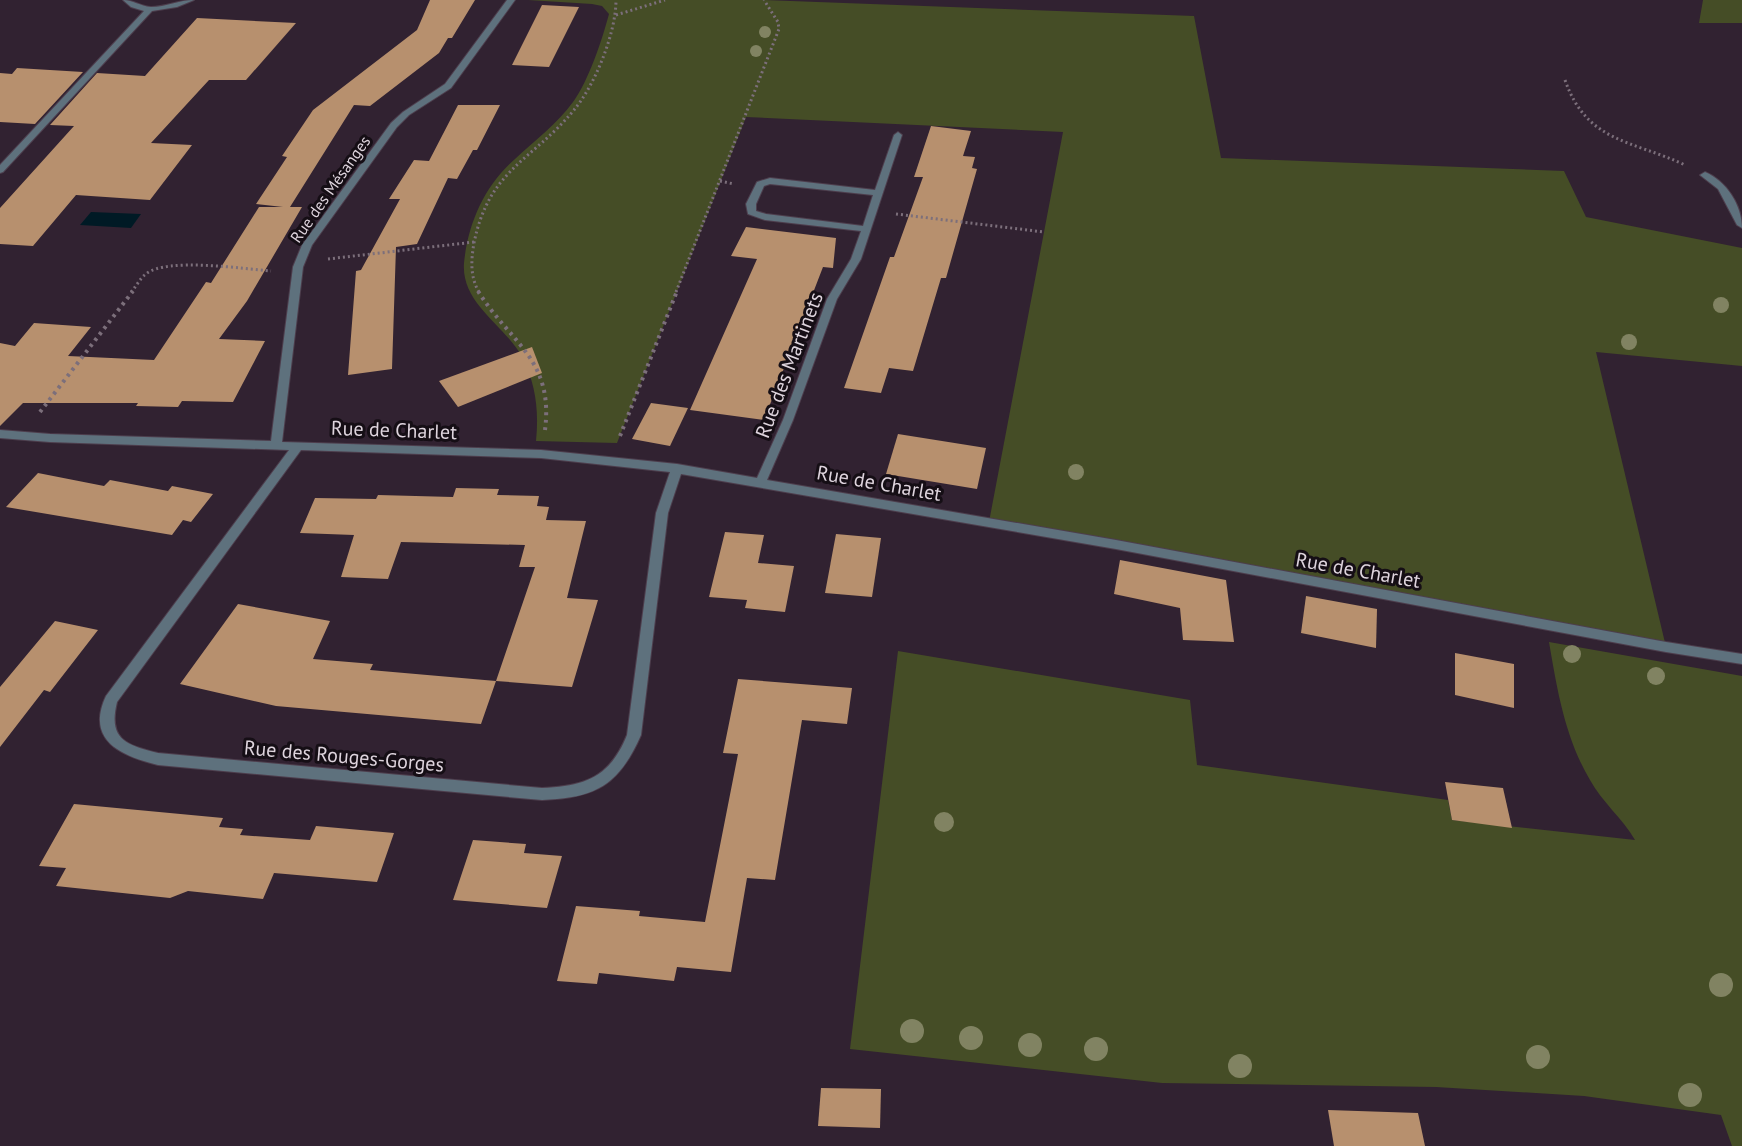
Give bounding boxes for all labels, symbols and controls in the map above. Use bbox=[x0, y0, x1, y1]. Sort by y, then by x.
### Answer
street label: Rue des Mésanges bbox=[286, 132, 374, 246]
street label: Rue des Martinets bbox=[749, 288, 829, 442]
street label: Rue de Charlet bbox=[331, 415, 458, 445]
street label: Rue de Charlet bbox=[815, 459, 944, 507]
street label: Rue de Charlet bbox=[1294, 546, 1423, 594]
street label: Rue des Rouges-Gorges bbox=[243, 734, 445, 778]

